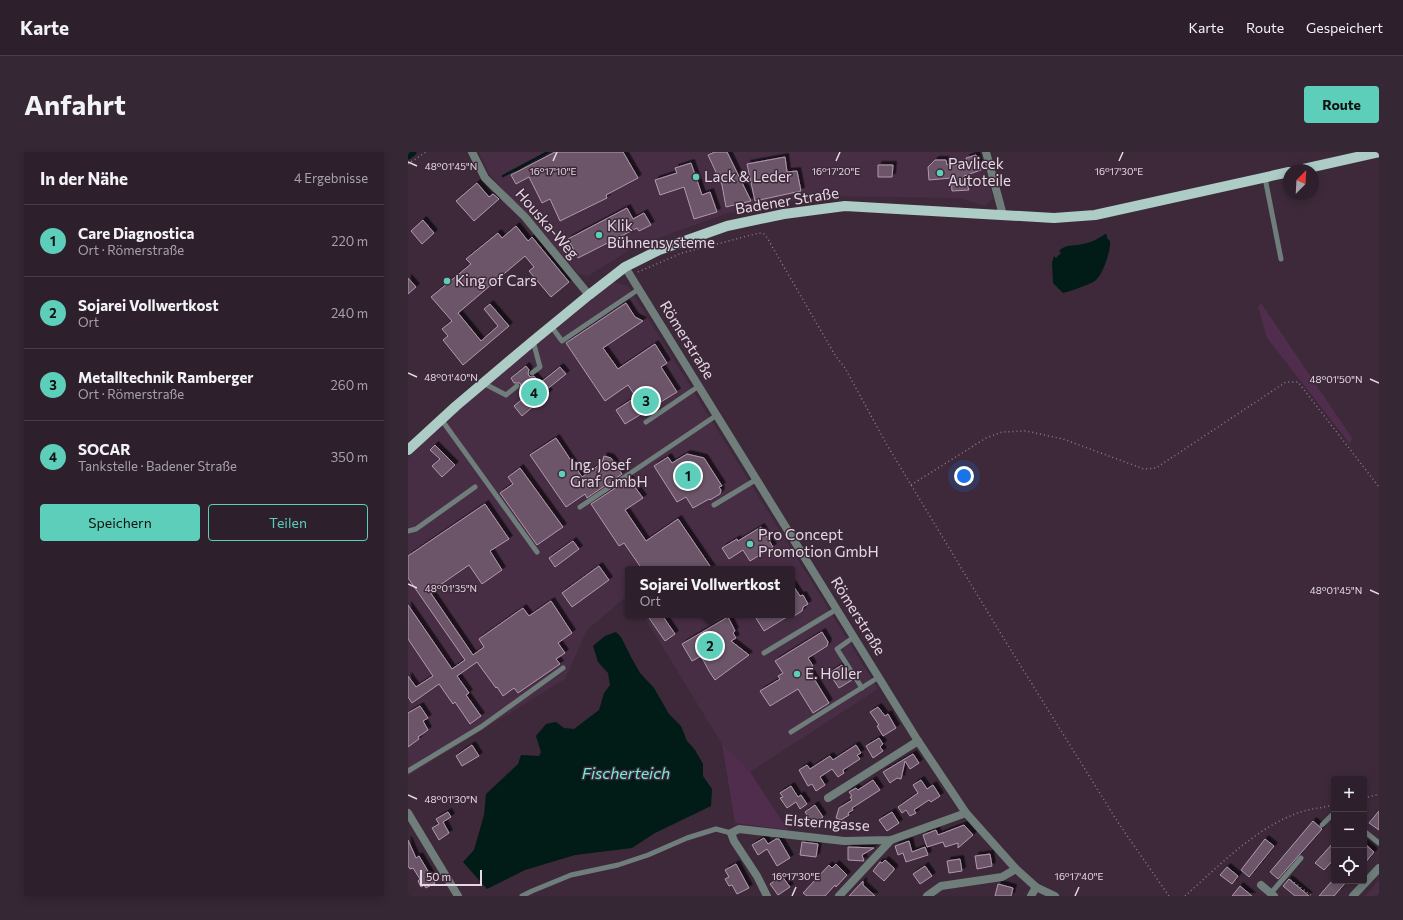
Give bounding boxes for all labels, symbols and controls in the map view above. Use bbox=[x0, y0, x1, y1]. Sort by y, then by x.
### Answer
text: Karte bbox=[20, 16, 69, 39]
text: Karte bbox=[1189, 19, 1224, 36]
text: Route bbox=[1246, 19, 1284, 36]
text: Gespeichert bbox=[1306, 19, 1383, 36]
button: Route bbox=[1304, 86, 1379, 123]
text: Anfahrt bbox=[24, 87, 126, 121]
place label: Pavlicek Autoteile bbox=[948, 154, 1011, 189]
text: 48°01'45"N bbox=[425, 160, 477, 172]
north arrow bbox=[1283, 164, 1319, 200]
text: 16°17'10"E bbox=[529, 165, 577, 177]
text: 16°17'20"E bbox=[812, 165, 860, 177]
text: 16°17'30"E bbox=[1095, 165, 1143, 177]
place label: Lack & Leder bbox=[704, 167, 792, 185]
text: In der Nähe bbox=[40, 168, 128, 189]
marker: Pavlicek Autoteile bbox=[935, 168, 945, 178]
text: 4 Ergebnisse bbox=[294, 170, 368, 186]
marker: Lack & Leder bbox=[691, 172, 701, 182]
street label: Badener Straße bbox=[734, 183, 840, 217]
street label: Houska-Weg bbox=[512, 185, 583, 262]
place label: Klik Bühnensysteme bbox=[607, 216, 715, 251]
text: Care Diagnostica bbox=[78, 224, 194, 242]
marker: Klik Bühnensysteme bbox=[594, 230, 604, 240]
text: 1 bbox=[50, 233, 56, 249]
text: 220 m bbox=[331, 233, 368, 249]
text: Ort · Römerstraße bbox=[78, 242, 184, 258]
place label: King of Cars bbox=[455, 271, 537, 289]
marker: King of Cars bbox=[442, 276, 452, 286]
text: Sojarei Vollwertkost bbox=[78, 296, 219, 314]
street label: Römerstraße bbox=[657, 297, 719, 382]
text: 2 bbox=[49, 305, 57, 321]
text: 240 m bbox=[331, 305, 368, 321]
text: Ort bbox=[78, 314, 99, 330]
text: Metalltechnik Ramberger bbox=[78, 368, 253, 386]
text: 48°01'40"N bbox=[424, 371, 478, 383]
text: 48°01'50"N bbox=[1309, 373, 1363, 385]
text: 3 bbox=[49, 377, 57, 393]
text: 260 m bbox=[331, 377, 368, 393]
pin: 4 bbox=[521, 378, 547, 408]
text: Ort · Römerstraße bbox=[78, 386, 184, 402]
pin: 3 bbox=[633, 386, 659, 416]
text: SOCAR bbox=[78, 440, 131, 458]
text: 4 bbox=[49, 449, 57, 465]
text: 350 m bbox=[331, 449, 368, 465]
place label: Ing. Josef Graf GmbH bbox=[570, 455, 648, 490]
text: Tankstelle · Badener Straße bbox=[78, 458, 237, 474]
pin: 1 bbox=[675, 461, 701, 491]
your location bbox=[954, 466, 974, 486]
marker: Ing. Josef Graf GmbH bbox=[557, 469, 567, 479]
button: Speichern bbox=[40, 504, 200, 541]
button: Teilen bbox=[208, 504, 368, 541]
place label: Pro Concept Promotion GmbH bbox=[758, 525, 879, 560]
marker: Pro Concept Promotion GmbH bbox=[745, 539, 755, 549]
popup bbox=[625, 566, 795, 618]
street label: Römerstraße bbox=[828, 573, 890, 658]
text: Sojarei Vollwertkost bbox=[640, 575, 780, 593]
text: 48°01'35"N bbox=[425, 582, 477, 594]
text: 48°01'45"N bbox=[1310, 584, 1362, 596]
text: Ort bbox=[640, 593, 661, 609]
pin: 2 bbox=[697, 631, 723, 661]
place label: E. Holler bbox=[805, 664, 862, 682]
marker: E. Holler bbox=[792, 669, 802, 679]
water label: Fischerteich bbox=[582, 763, 670, 782]
map controls bbox=[1331, 776, 1367, 884]
button: + bbox=[1331, 776, 1367, 812]
text: 48°01'30"N bbox=[424, 793, 478, 805]
street label: Elsterngasse bbox=[784, 810, 870, 834]
button: − bbox=[1331, 812, 1367, 848]
button: locate bbox=[1331, 848, 1367, 884]
scale bar bbox=[420, 868, 482, 887]
text: 50 m bbox=[426, 870, 451, 883]
text: 16°17'30"E bbox=[772, 870, 820, 882]
text: 16°17'40"E bbox=[1055, 870, 1103, 882]

